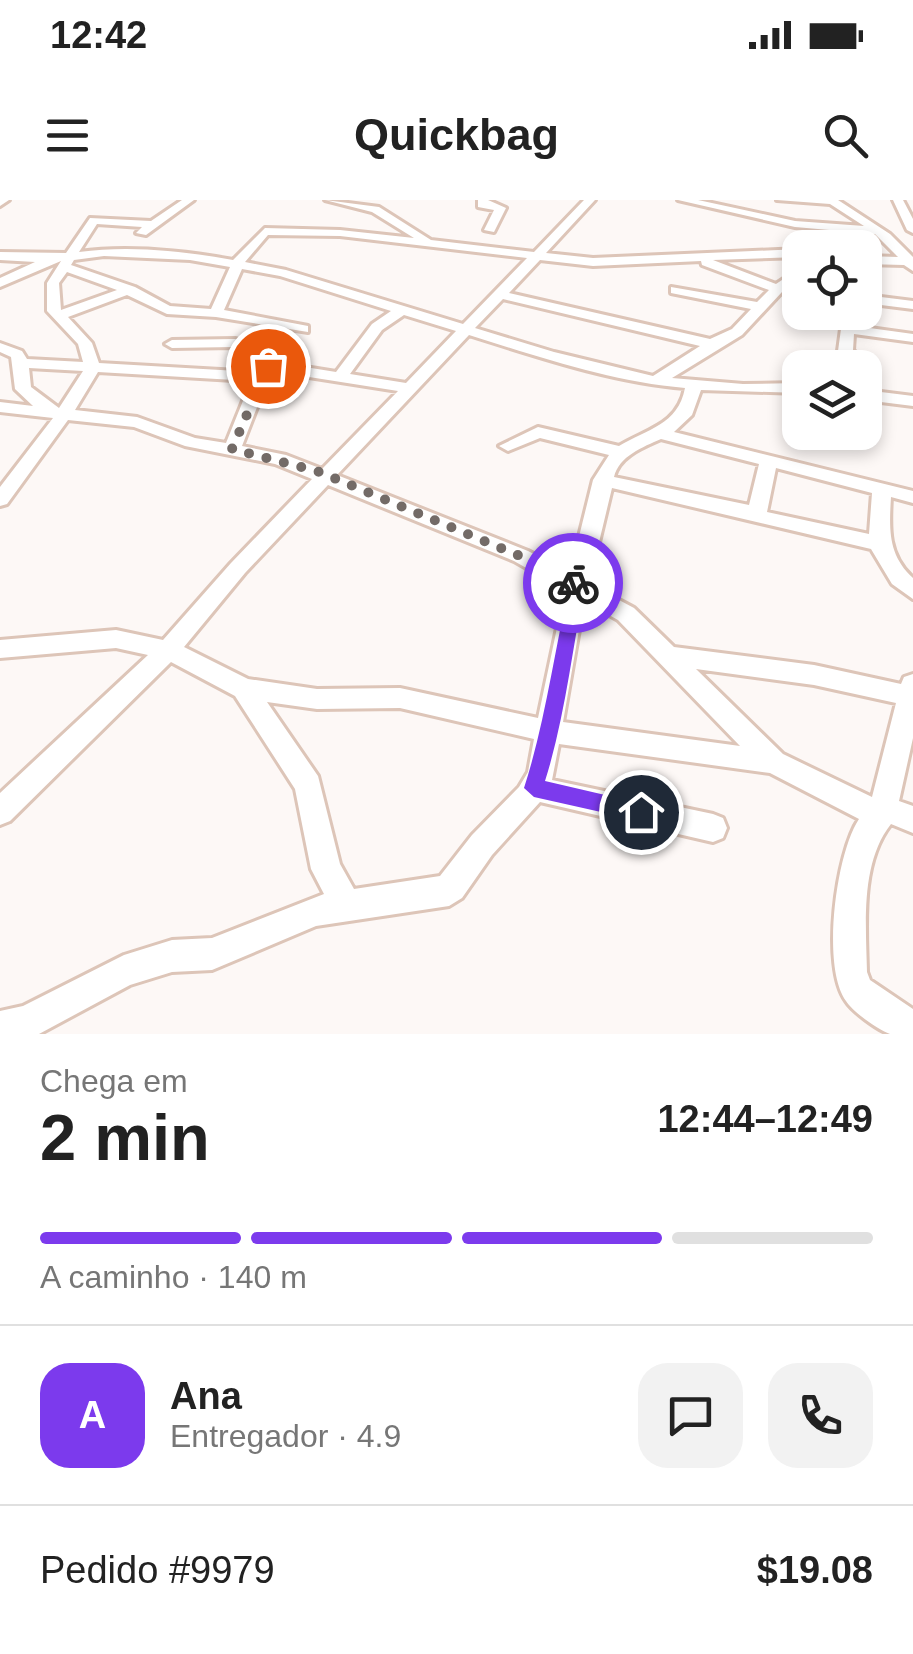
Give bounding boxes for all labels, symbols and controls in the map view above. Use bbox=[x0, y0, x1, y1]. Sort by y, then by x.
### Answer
text: 12:42 bbox=[50, 14, 147, 56]
icon: menu bbox=[40, 108, 95, 163]
icon: search bbox=[818, 108, 873, 163]
text: Quickbag bbox=[354, 109, 559, 160]
map controls bbox=[782, 230, 882, 450]
button: locate bbox=[782, 230, 882, 330]
pin bbox=[226, 324, 311, 409]
icon: bag bbox=[241, 339, 296, 394]
button: layers bbox=[782, 350, 882, 450]
courier bbox=[523, 533, 623, 633]
icon: bike bbox=[546, 556, 601, 611]
pin bbox=[599, 770, 684, 855]
icon: home bbox=[614, 785, 669, 840]
text: Chega em bbox=[40, 1063, 188, 1099]
text: 12:44–12:49 bbox=[657, 1098, 873, 1140]
text: 2 min bbox=[40, 1101, 210, 1174]
text: A caminho · 140 m bbox=[40, 1259, 307, 1295]
button: chat bbox=[638, 1363, 743, 1468]
button: phone bbox=[768, 1363, 873, 1468]
text: Ana bbox=[170, 1375, 242, 1417]
text: A bbox=[79, 1394, 106, 1436]
text: Entregador · 4.9 bbox=[170, 1418, 401, 1454]
text: Pedido #9979 bbox=[40, 1549, 275, 1591]
text: $19.08 bbox=[757, 1549, 873, 1591]

